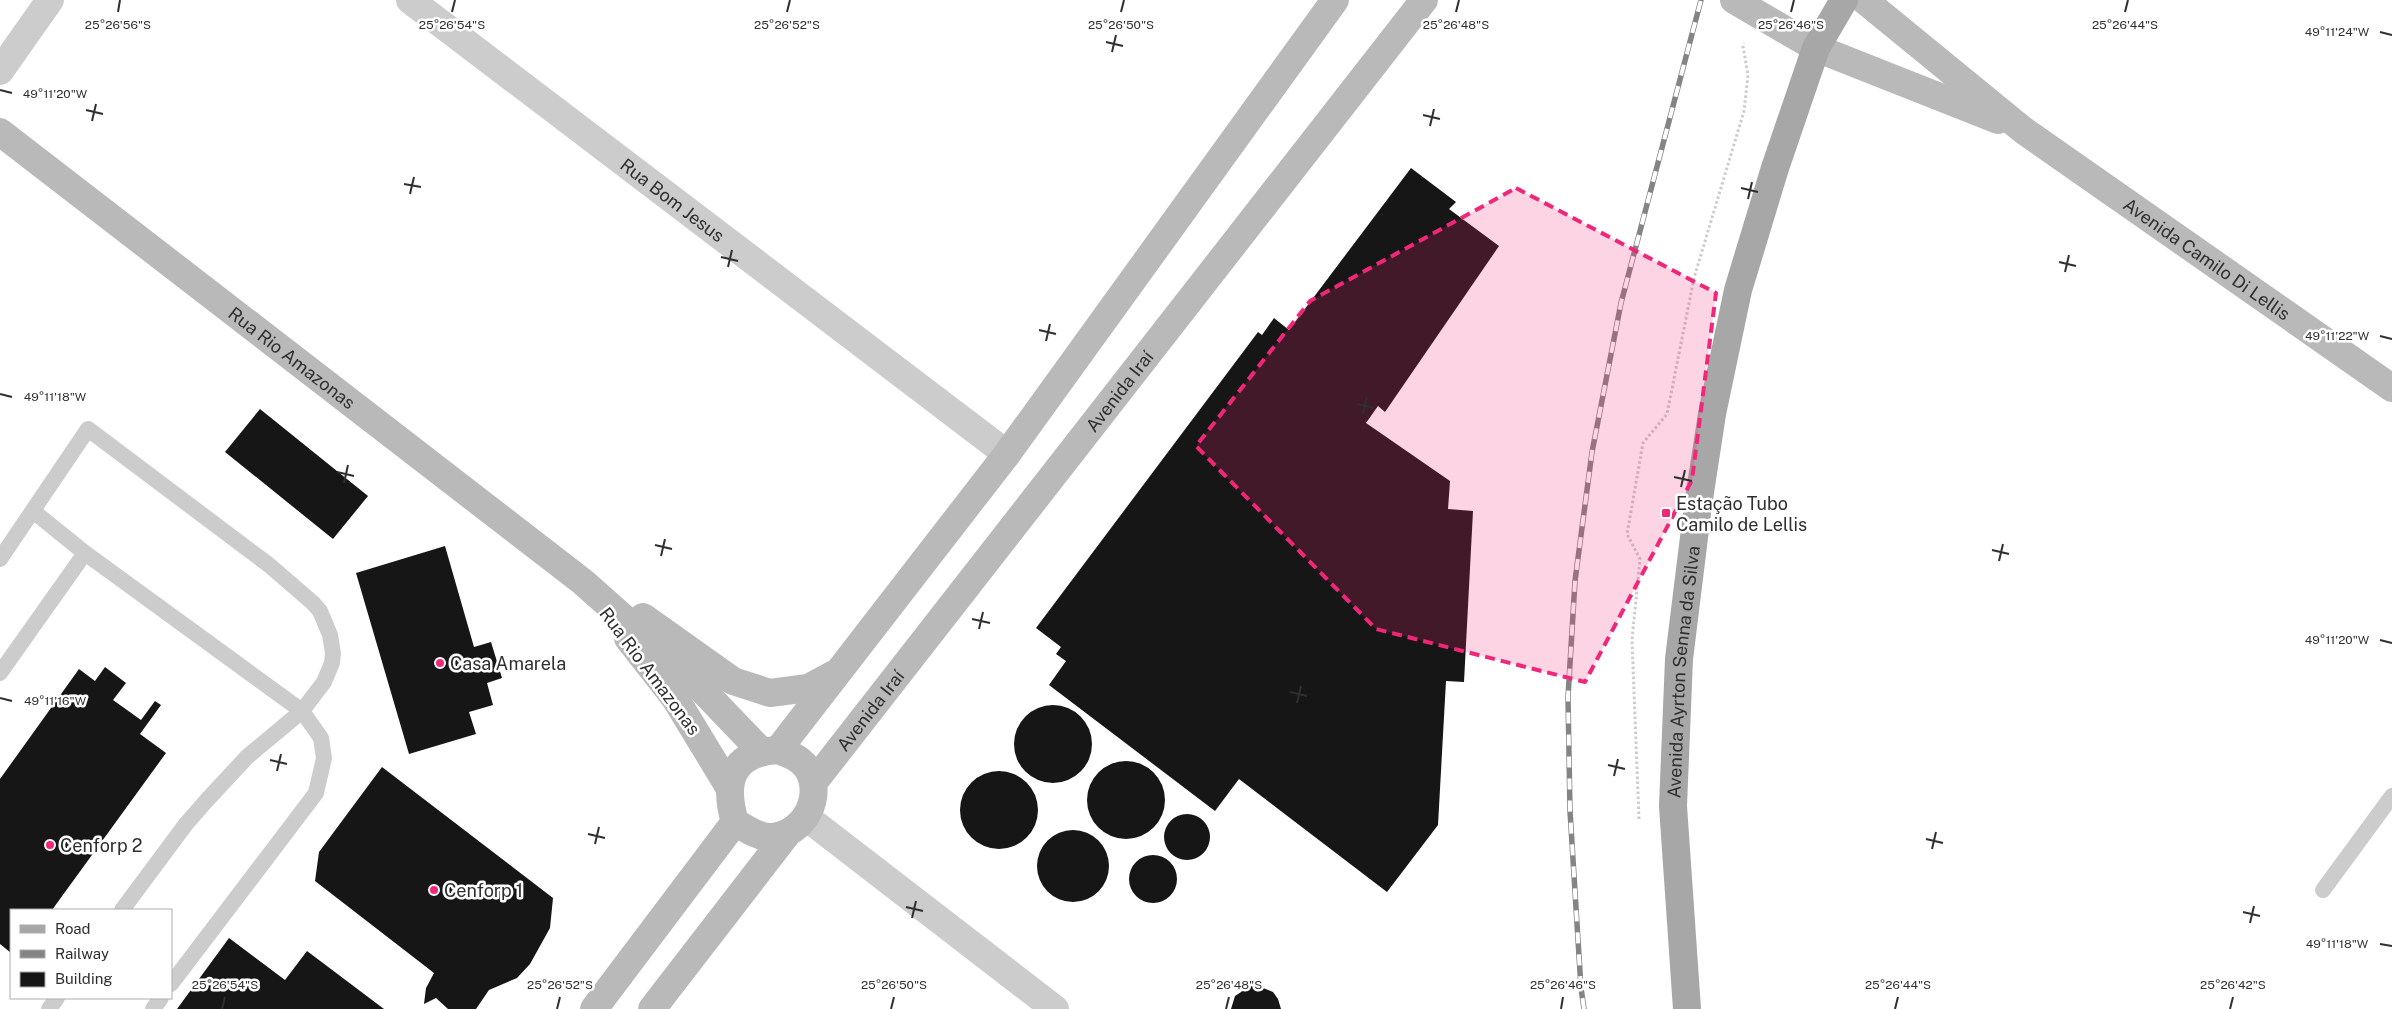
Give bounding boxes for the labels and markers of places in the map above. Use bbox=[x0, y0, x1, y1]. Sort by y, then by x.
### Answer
place label: Estação Tubo Camilo de Lellis bbox=[1676, 493, 1807, 535]
marker: Estação Tubo Camilo de Lellis bbox=[1660, 507, 1672, 519]
place label: Casa Amarela bbox=[450, 653, 566, 674]
marker: Casa Amarela bbox=[434, 657, 446, 669]
place label: Cenforp 2 bbox=[60, 835, 143, 856]
marker: Cenforp 2 bbox=[44, 839, 56, 851]
place label: Cenforp 1 bbox=[444, 880, 523, 901]
marker: Cenforp 1 bbox=[428, 884, 440, 896]

